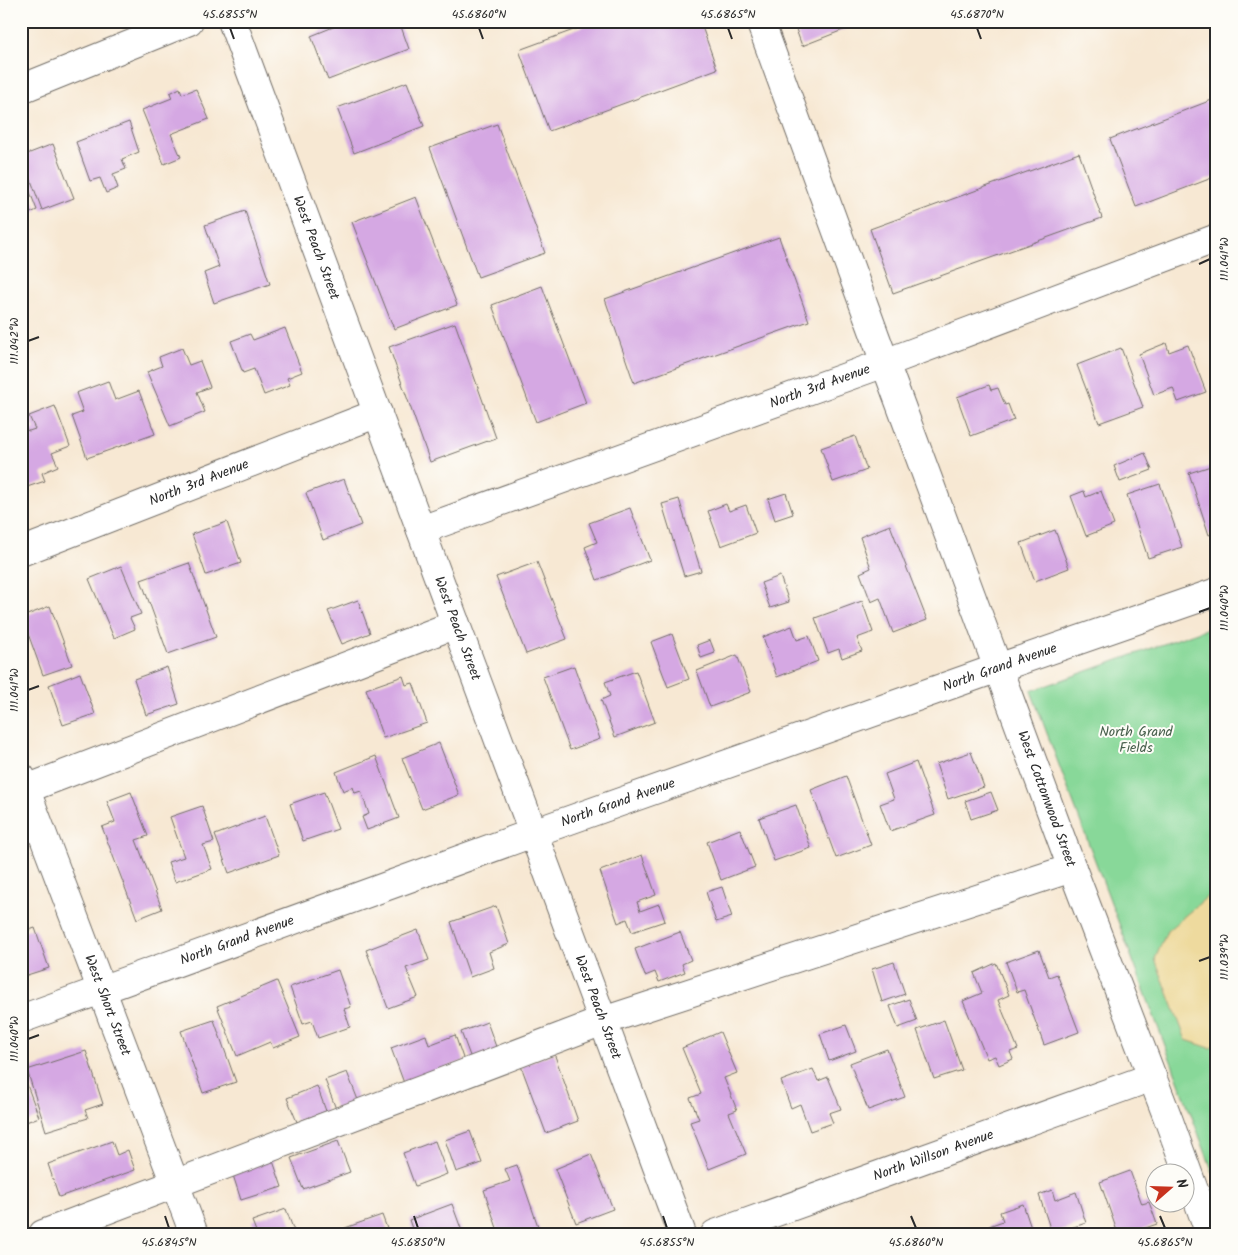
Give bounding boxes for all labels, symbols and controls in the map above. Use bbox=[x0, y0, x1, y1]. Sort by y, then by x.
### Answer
text: 45.6855°N bbox=[203, 5, 257, 24]
text: 45.6860°N bbox=[452, 5, 506, 24]
text: 45.6865°N bbox=[700, 5, 756, 24]
text: 45.6870°N bbox=[950, 5, 1004, 24]
street label: West Peach Street bbox=[287, 193, 346, 304]
text: 111.041°W bbox=[1215, 237, 1234, 281]
text: 111.042°W bbox=[5, 317, 24, 365]
street label: North 3rd Avenue bbox=[767, 358, 874, 415]
street label: North 3rd Avenue bbox=[146, 453, 253, 512]
street label: West Peach Street bbox=[428, 573, 487, 684]
text: 111.040°W bbox=[1215, 585, 1234, 631]
street label: North Grand Avenue bbox=[939, 637, 1061, 698]
text: 111.041°W bbox=[5, 668, 24, 712]
park label: North Grand Fields bbox=[1099, 721, 1174, 759]
street label: West Cottonwood Street bbox=[1011, 728, 1082, 871]
street label: North Grand Avenue bbox=[558, 772, 679, 833]
street label: North Grand Avenue bbox=[177, 909, 298, 971]
text: 111.039°W bbox=[1215, 934, 1234, 980]
street label: West Short Street bbox=[78, 951, 137, 1060]
street label: West Peach Street bbox=[569, 952, 627, 1063]
text: 111.040°W bbox=[5, 1016, 24, 1062]
street label: North Willson Avenue bbox=[870, 1124, 997, 1187]
north arrow bbox=[1146, 1162, 1196, 1212]
text: N bbox=[1169, 1176, 1193, 1192]
text: 45.6845°N bbox=[141, 1233, 197, 1252]
text: 45.6850°N bbox=[391, 1233, 445, 1252]
text: 45.6855°N bbox=[640, 1233, 694, 1252]
text: 45.6860°N bbox=[889, 1233, 943, 1252]
text: 45.6865°N bbox=[1137, 1233, 1193, 1252]

